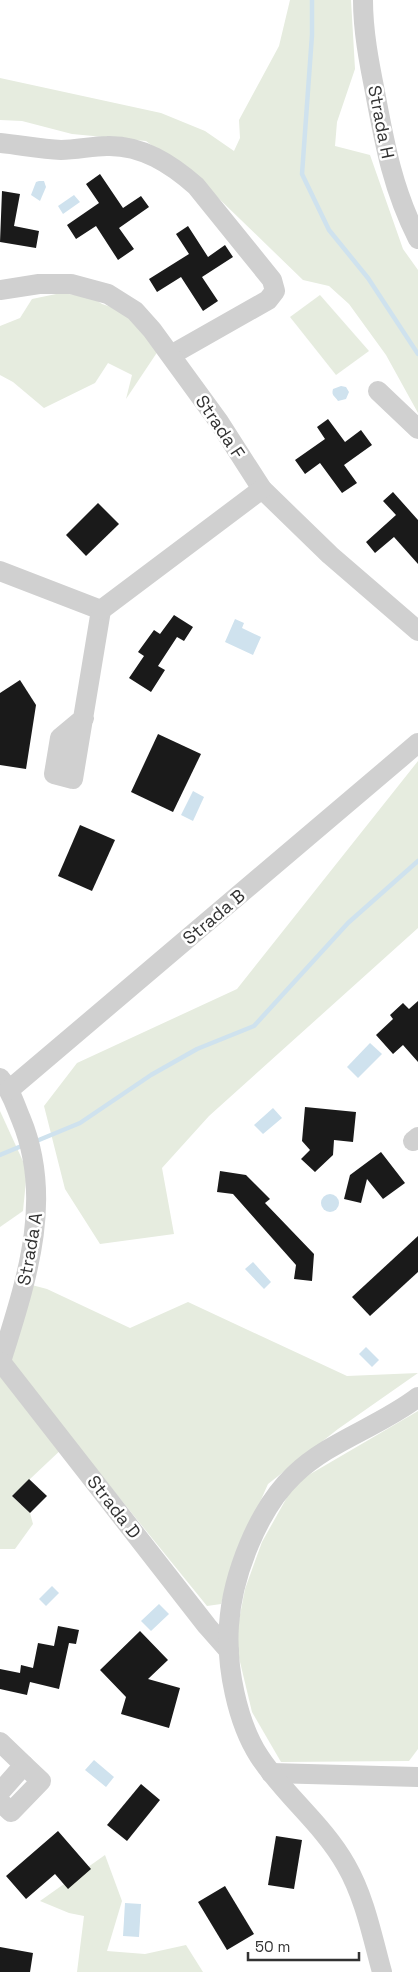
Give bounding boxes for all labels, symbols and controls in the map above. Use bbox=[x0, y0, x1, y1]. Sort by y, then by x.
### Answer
street label: Strada H bbox=[363, 83, 400, 161]
street label: Strada F bbox=[191, 390, 250, 463]
street label: Strada B bbox=[178, 884, 250, 949]
street label: Strada A bbox=[12, 1211, 47, 1287]
street label: Strada D bbox=[82, 1470, 146, 1543]
scale bar bbox=[248, 1930, 359, 1962]
text: 50 m bbox=[255, 1937, 290, 1956]

